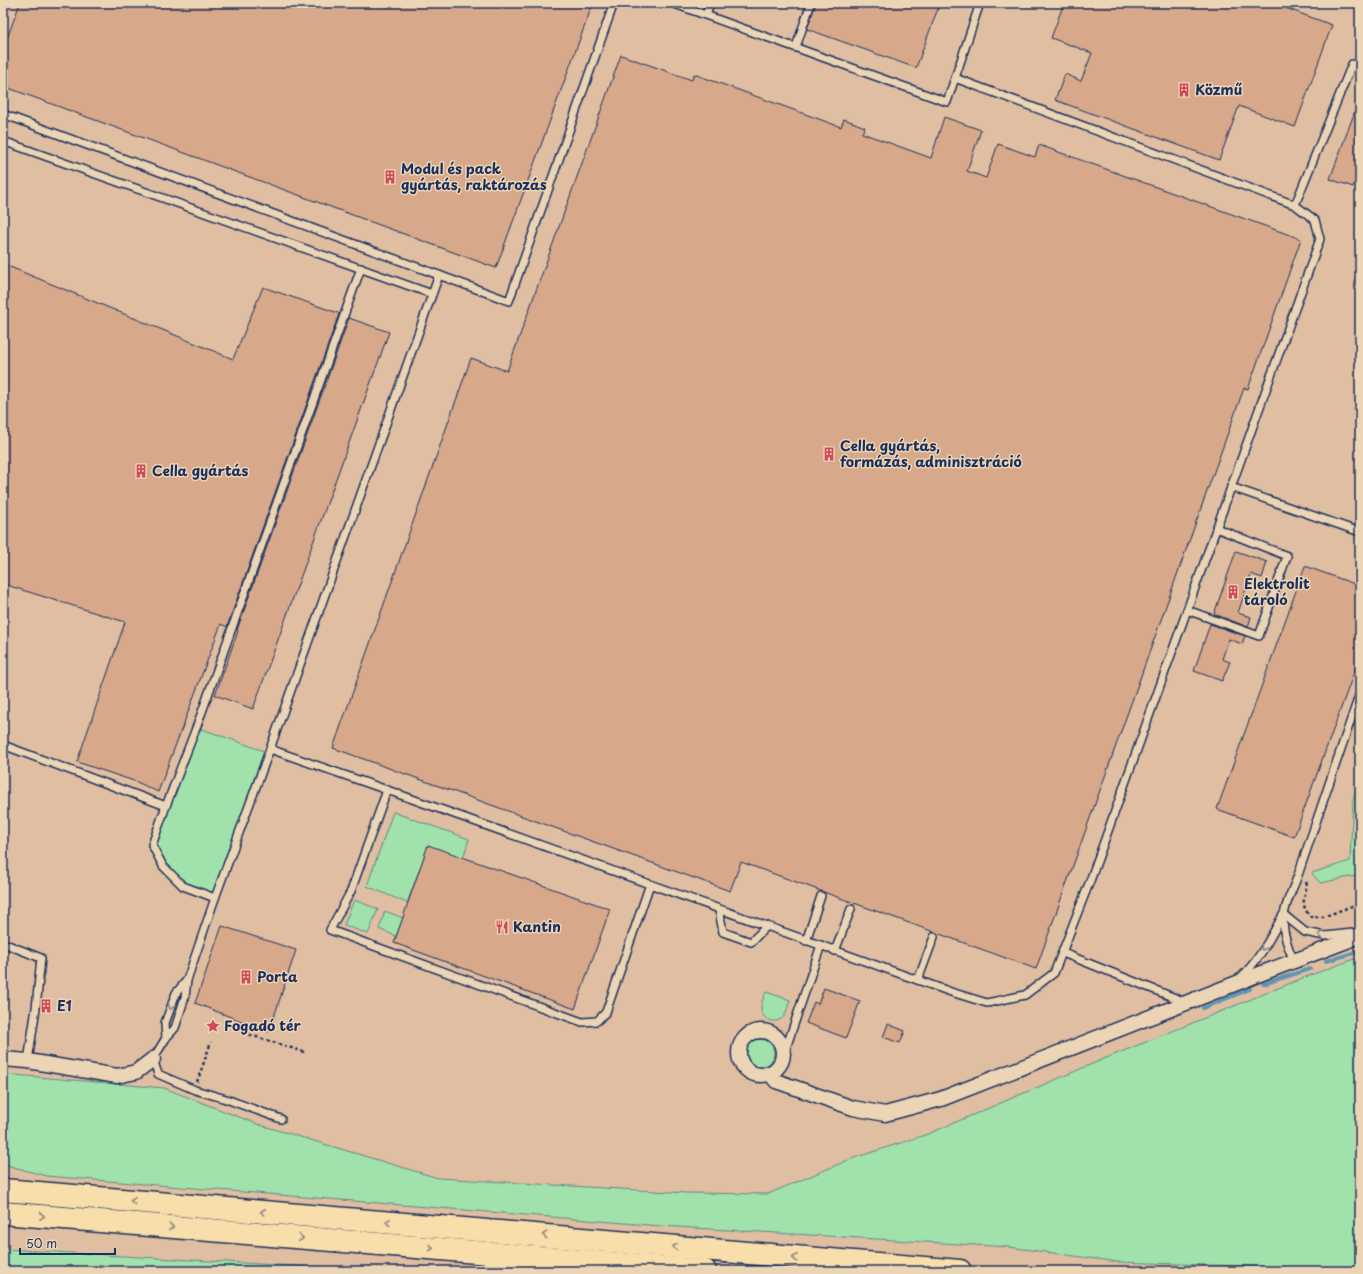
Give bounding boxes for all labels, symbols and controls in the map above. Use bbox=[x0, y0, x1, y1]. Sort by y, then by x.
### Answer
place label: Közmű bbox=[1195, 79, 1242, 100]
building icon: Közmű bbox=[1176, 82, 1192, 98]
place label: Modul és pack gyártás, raktározás bbox=[401, 158, 547, 195]
building icon: Modul és pack gyártás, raktározás bbox=[382, 169, 398, 185]
place label: Cella gyártás, formázás, adminisztráció bbox=[840, 435, 1022, 472]
building icon: Cella gyártás, formázás, adminisztráció bbox=[821, 446, 837, 462]
place label: Cella gyártás bbox=[152, 460, 249, 481]
building icon: Cella gyártás bbox=[133, 463, 149, 479]
place label: Elektrolit tároló bbox=[1244, 573, 1310, 610]
building icon: Elektrolit tároló bbox=[1225, 584, 1241, 600]
place label: Kantin bbox=[513, 916, 561, 937]
restaurant icon: Kantin bbox=[494, 919, 510, 935]
one-way arrow bbox=[1318, 931, 1324, 940]
one-way arrow bbox=[1260, 944, 1268, 951]
place label: Porta bbox=[257, 966, 298, 987]
building icon: Porta bbox=[238, 969, 254, 985]
place label: E1 bbox=[57, 995, 72, 1016]
building icon: E1 bbox=[38, 998, 54, 1014]
one-way arrow bbox=[167, 1004, 175, 1011]
place label: Fogadó tér bbox=[224, 1015, 302, 1036]
place icon: Fogadó tér bbox=[205, 1018, 221, 1034]
one-way arrow bbox=[130, 1197, 136, 1206]
one-way arrow bbox=[260, 1207, 266, 1216]
one-way arrow bbox=[39, 1211, 45, 1220]
one-way arrow bbox=[385, 1218, 391, 1227]
one-way arrow bbox=[168, 1222, 174, 1231]
scale bar bbox=[20, 1230, 115, 1256]
one-way arrow bbox=[542, 1231, 548, 1240]
one-way arrow bbox=[298, 1233, 304, 1242]
text: 50 m bbox=[26, 1234, 57, 1252]
one-way arrow bbox=[672, 1243, 678, 1252]
one-way arrow bbox=[428, 1244, 434, 1253]
one-way arrow bbox=[792, 1253, 798, 1262]

